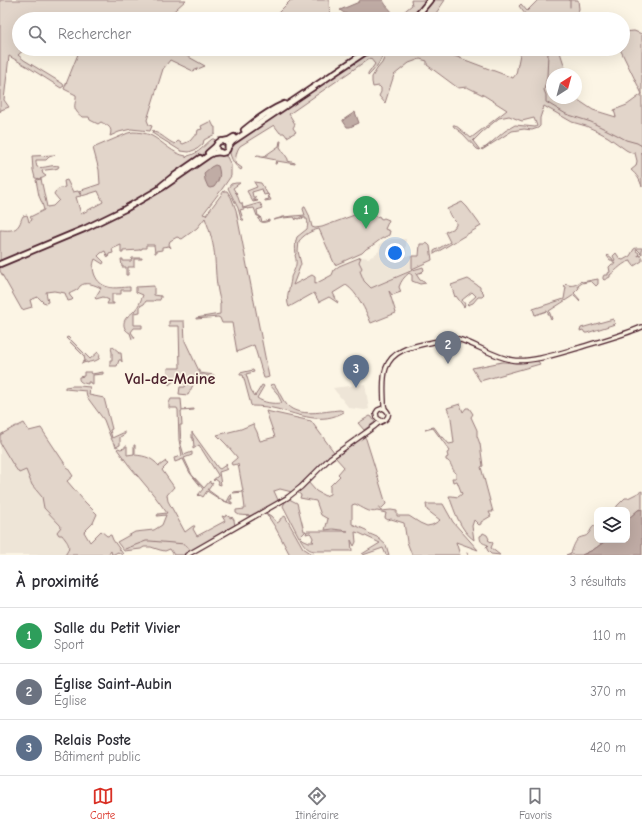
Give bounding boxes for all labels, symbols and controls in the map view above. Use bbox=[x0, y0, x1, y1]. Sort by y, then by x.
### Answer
search box bbox=[12, 12, 630, 56]
icon: search bbox=[26, 23, 48, 45]
text: Rechercher bbox=[58, 25, 131, 43]
north arrow bbox=[546, 68, 582, 104]
pin: 1 bbox=[353, 196, 379, 229]
your location bbox=[385, 243, 405, 263]
pin: 2 bbox=[435, 331, 461, 364]
pin: 3 bbox=[343, 355, 369, 388]
district label: Val-de-Maine bbox=[125, 370, 215, 388]
map controls bbox=[594, 507, 630, 543]
button: layers bbox=[594, 507, 630, 543]
text: À proximité bbox=[16, 572, 99, 591]
text: 3 résultats bbox=[570, 574, 626, 589]
text: Salle du Petit Vivier bbox=[54, 619, 180, 637]
text: 1 bbox=[26, 628, 32, 643]
text: 110 m bbox=[593, 628, 626, 643]
text: Sport bbox=[54, 637, 84, 652]
text: Église Saint-Aubin bbox=[54, 675, 172, 693]
text: 2 bbox=[26, 684, 32, 699]
text: 370 m bbox=[590, 684, 626, 699]
text: Église bbox=[54, 693, 86, 708]
text: Relais Poste bbox=[54, 731, 131, 749]
text: 3 bbox=[26, 740, 32, 755]
text: 420 m bbox=[590, 740, 626, 755]
text: Bâtiment public bbox=[54, 749, 141, 764]
tab: Carte bbox=[90, 785, 115, 822]
tab: Itinéraire bbox=[295, 785, 339, 822]
tab: Favoris bbox=[519, 785, 552, 822]

